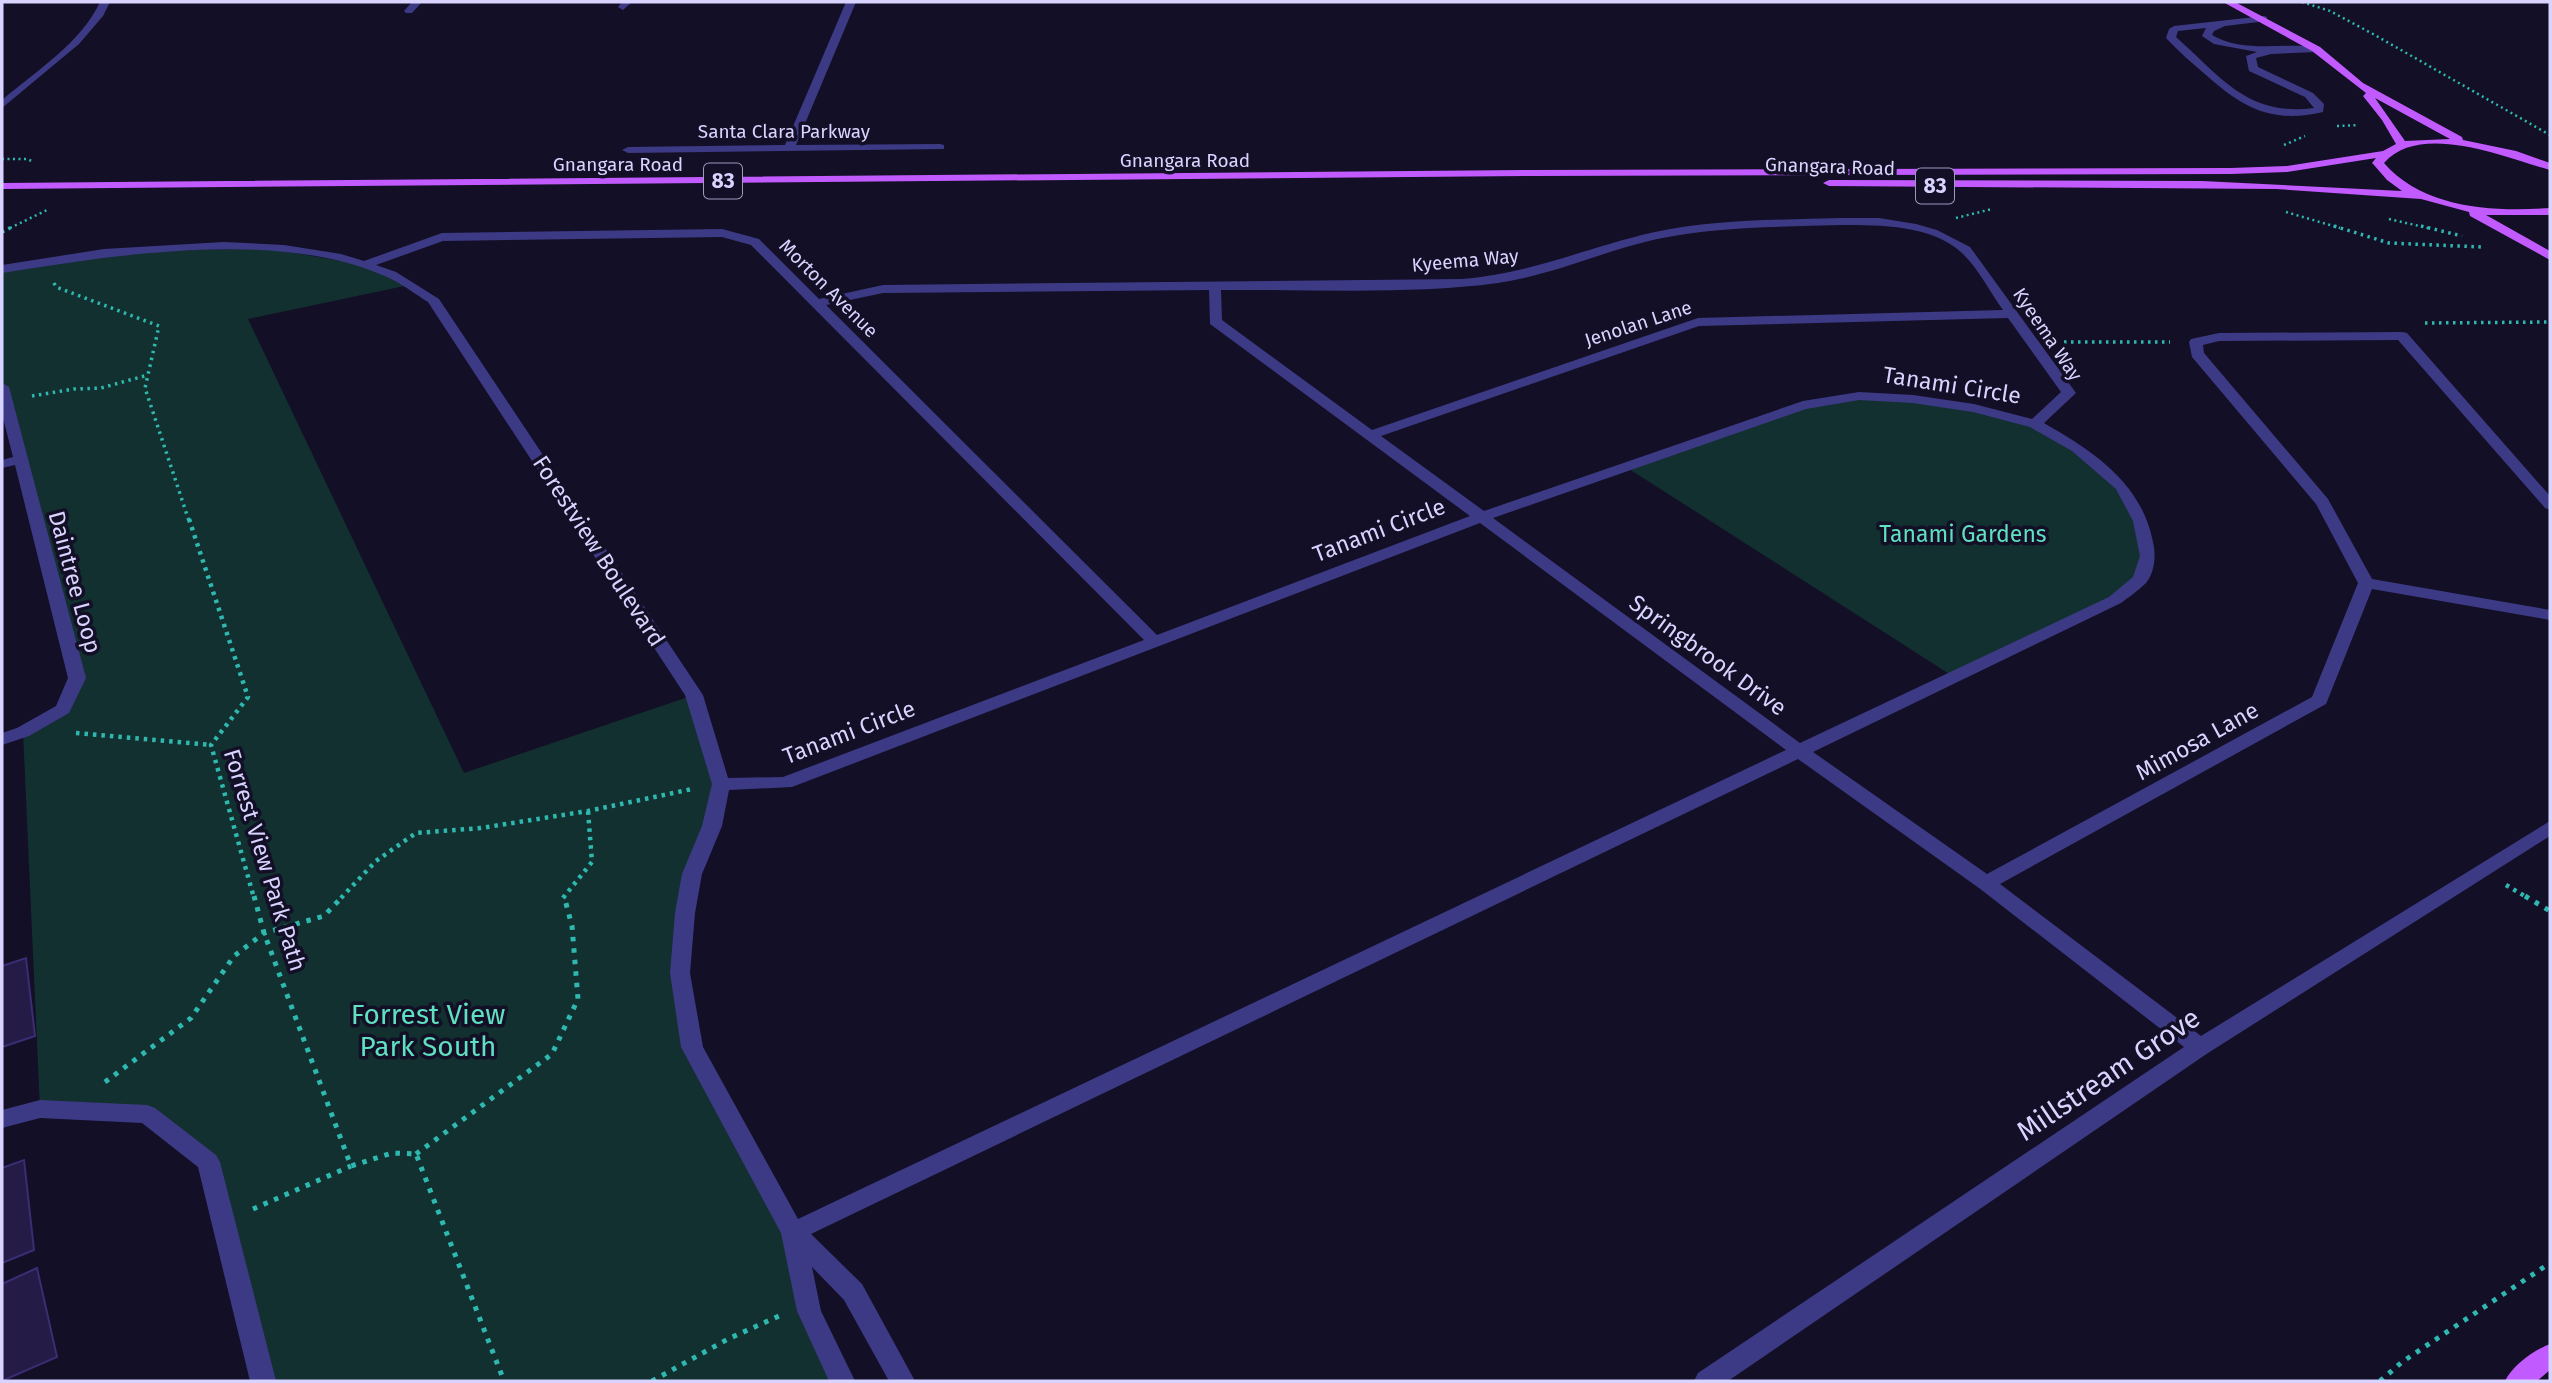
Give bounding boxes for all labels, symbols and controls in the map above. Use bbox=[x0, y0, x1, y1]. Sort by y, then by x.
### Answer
street label: Santa Clara Parkway bbox=[698, 120, 871, 143]
street label: Gnangara Road bbox=[1120, 149, 1250, 172]
street label: Gnangara Road bbox=[553, 153, 683, 176]
street label: Gnangara Road bbox=[1764, 153, 1896, 180]
road number: 83 bbox=[704, 164, 742, 198]
road number: 83 bbox=[1916, 168, 1954, 204]
street label: Morton Avenue bbox=[775, 234, 883, 342]
street label: Kyeema Way bbox=[1411, 244, 1520, 277]
street label: Kyeema Way bbox=[2008, 283, 2087, 386]
street label: Jenolan Lane bbox=[1582, 295, 1695, 352]
street label: Tanami Circle bbox=[1881, 360, 2023, 410]
street label: Forestview Boulevard bbox=[527, 450, 671, 652]
street label: Tanami Circle bbox=[1309, 492, 1449, 568]
street label: Daintree Loop bbox=[43, 508, 107, 656]
park label: Tanami Gardens bbox=[1879, 520, 2047, 548]
street label: Springbrook Drive bbox=[1624, 589, 1792, 721]
street label: Tanami Circle bbox=[779, 694, 919, 770]
street label: Mimosa Lane bbox=[2131, 696, 2263, 786]
street label: Forrest View Park Path bbox=[218, 746, 312, 974]
park label: Forrest View Park South bbox=[351, 998, 505, 1063]
street label: Millstream Grove bbox=[2010, 1001, 2206, 1148]

